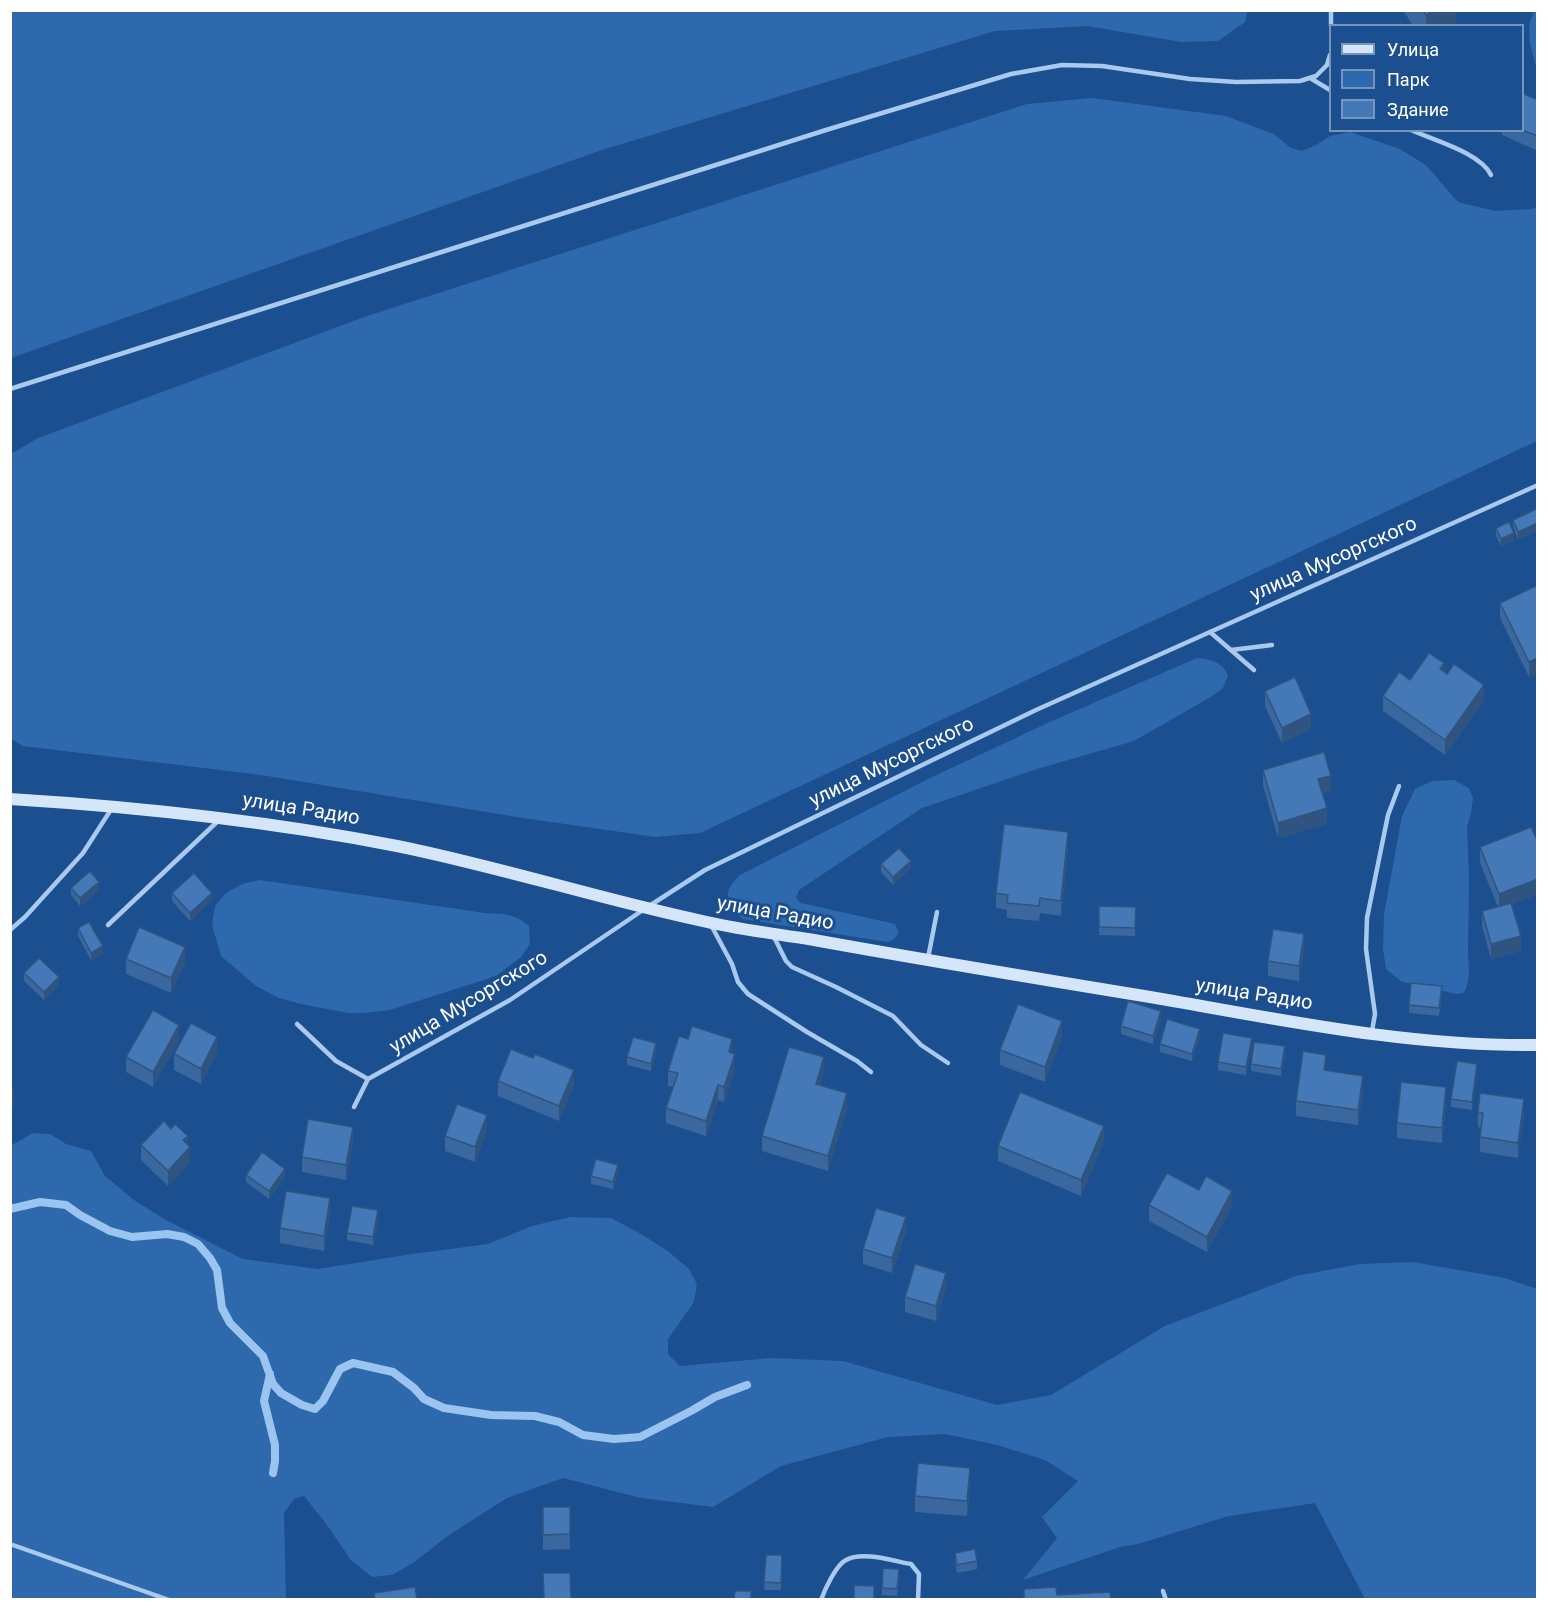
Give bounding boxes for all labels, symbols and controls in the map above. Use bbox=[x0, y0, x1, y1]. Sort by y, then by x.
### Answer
legend bbox=[1329, 24, 1524, 132]
text: Улица bbox=[1387, 39, 1439, 60]
text: Парк bbox=[1387, 69, 1429, 90]
text: Здание bbox=[1387, 99, 1449, 120]
street label: улица Мусоргского bbox=[1247, 512, 1421, 608]
street label: улица Мусоргского bbox=[806, 713, 978, 813]
street label: улица Радио bbox=[241, 789, 361, 831]
street label: улица Радио bbox=[715, 892, 835, 936]
street label: улица Мусоргского bbox=[386, 946, 552, 1060]
street label: улица Радио bbox=[1194, 974, 1314, 1016]

